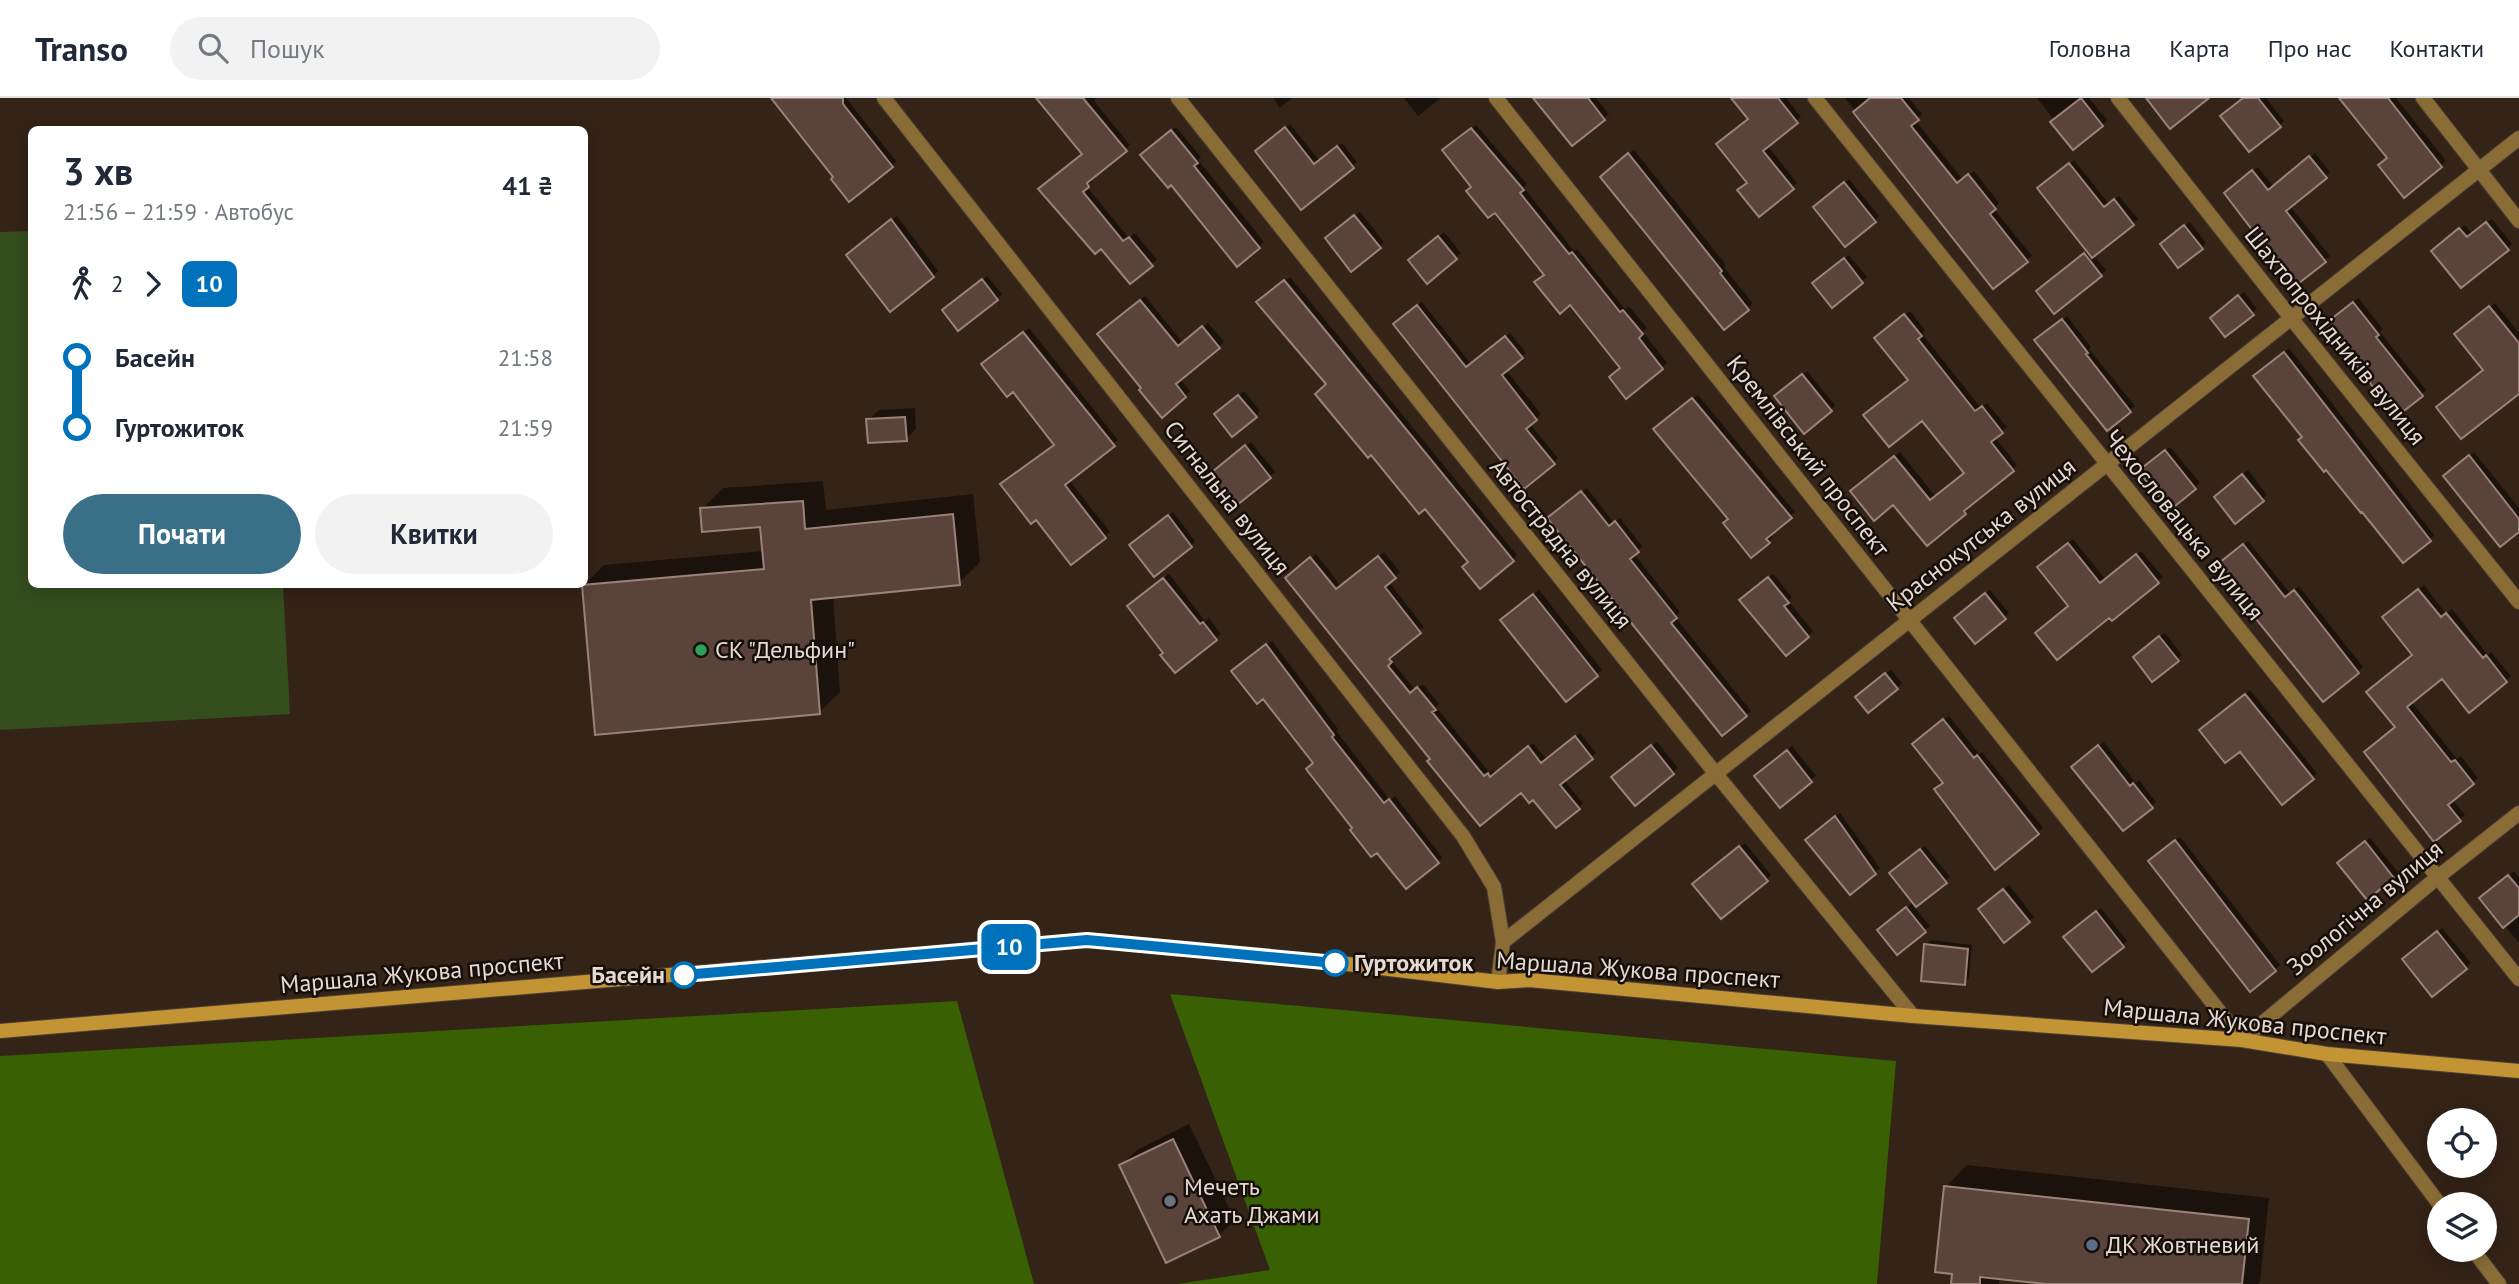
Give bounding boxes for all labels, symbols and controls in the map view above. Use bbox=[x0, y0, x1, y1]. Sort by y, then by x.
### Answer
search box bbox=[170, 17, 660, 80]
text: Transo bbox=[35, 27, 128, 70]
icon: search bbox=[194, 29, 232, 67]
text: Пошук bbox=[250, 32, 325, 65]
text: Головна bbox=[2049, 33, 2131, 64]
text: Карта bbox=[2169, 33, 2230, 64]
text: Про нас bbox=[2268, 33, 2352, 64]
text: Контакти bbox=[2390, 33, 2484, 64]
text: 3 хв bbox=[63, 146, 133, 195]
text: 41 ₴ bbox=[502, 169, 553, 202]
text: 21:56 – 21:59 · Автобус bbox=[63, 197, 294, 226]
street label: Шахтопрохідників вулиця bbox=[2238, 220, 2433, 451]
icon: walk bbox=[63, 265, 101, 303]
icon: forward bbox=[134, 265, 172, 303]
text: 10 bbox=[196, 268, 223, 299]
text: 2 bbox=[111, 269, 124, 298]
text: Басейн bbox=[115, 341, 195, 374]
text: 21:58 bbox=[498, 343, 553, 372]
street label: Кремлівський проспект bbox=[1720, 349, 1897, 563]
text: Гуртожиток bbox=[115, 411, 244, 444]
text: 21:59 bbox=[498, 413, 553, 442]
street label: Сигнальна вулиця bbox=[1157, 414, 1297, 581]
street label: Чехословацька вулиця bbox=[2098, 423, 2271, 627]
street label: Краснокутська вулиця bbox=[1880, 451, 2082, 618]
street label: Автострадна вулиця bbox=[1483, 452, 1639, 635]
button: Почати bbox=[63, 494, 301, 574]
button: Квитки bbox=[315, 494, 553, 574]
place label: СК "Дельфин" bbox=[715, 634, 855, 665]
marker: СК "Дельфин" bbox=[693, 642, 709, 658]
street label: Зоологічна вулиця bbox=[2280, 833, 2449, 982]
line badge: 10 bbox=[978, 924, 1040, 970]
text: 10 bbox=[995, 931, 1023, 962]
street label: Маршала Жукова проспект bbox=[1495, 944, 1781, 995]
street label: Маршала Жукова проспект bbox=[279, 945, 565, 1000]
place label: Гуртожиток bbox=[1354, 947, 1473, 978]
marker: Гуртожиток bbox=[1322, 950, 1348, 976]
place label: Басейн bbox=[591, 959, 665, 990]
marker: Басейн bbox=[671, 962, 697, 988]
street label: Маршала Жукова проспект bbox=[2102, 991, 2388, 1052]
map controls bbox=[2427, 1108, 2497, 1262]
button: locate bbox=[2427, 1108, 2497, 1178]
place label: Мечеть Ахать Джами bbox=[1184, 1171, 1320, 1230]
button: layers bbox=[2427, 1192, 2497, 1262]
marker: Мечеть Ахать Джами bbox=[1162, 1193, 1178, 1209]
place label: ДК Жовтневий bbox=[2106, 1229, 2259, 1260]
marker: ДК Жовтневий bbox=[2084, 1237, 2100, 1253]

